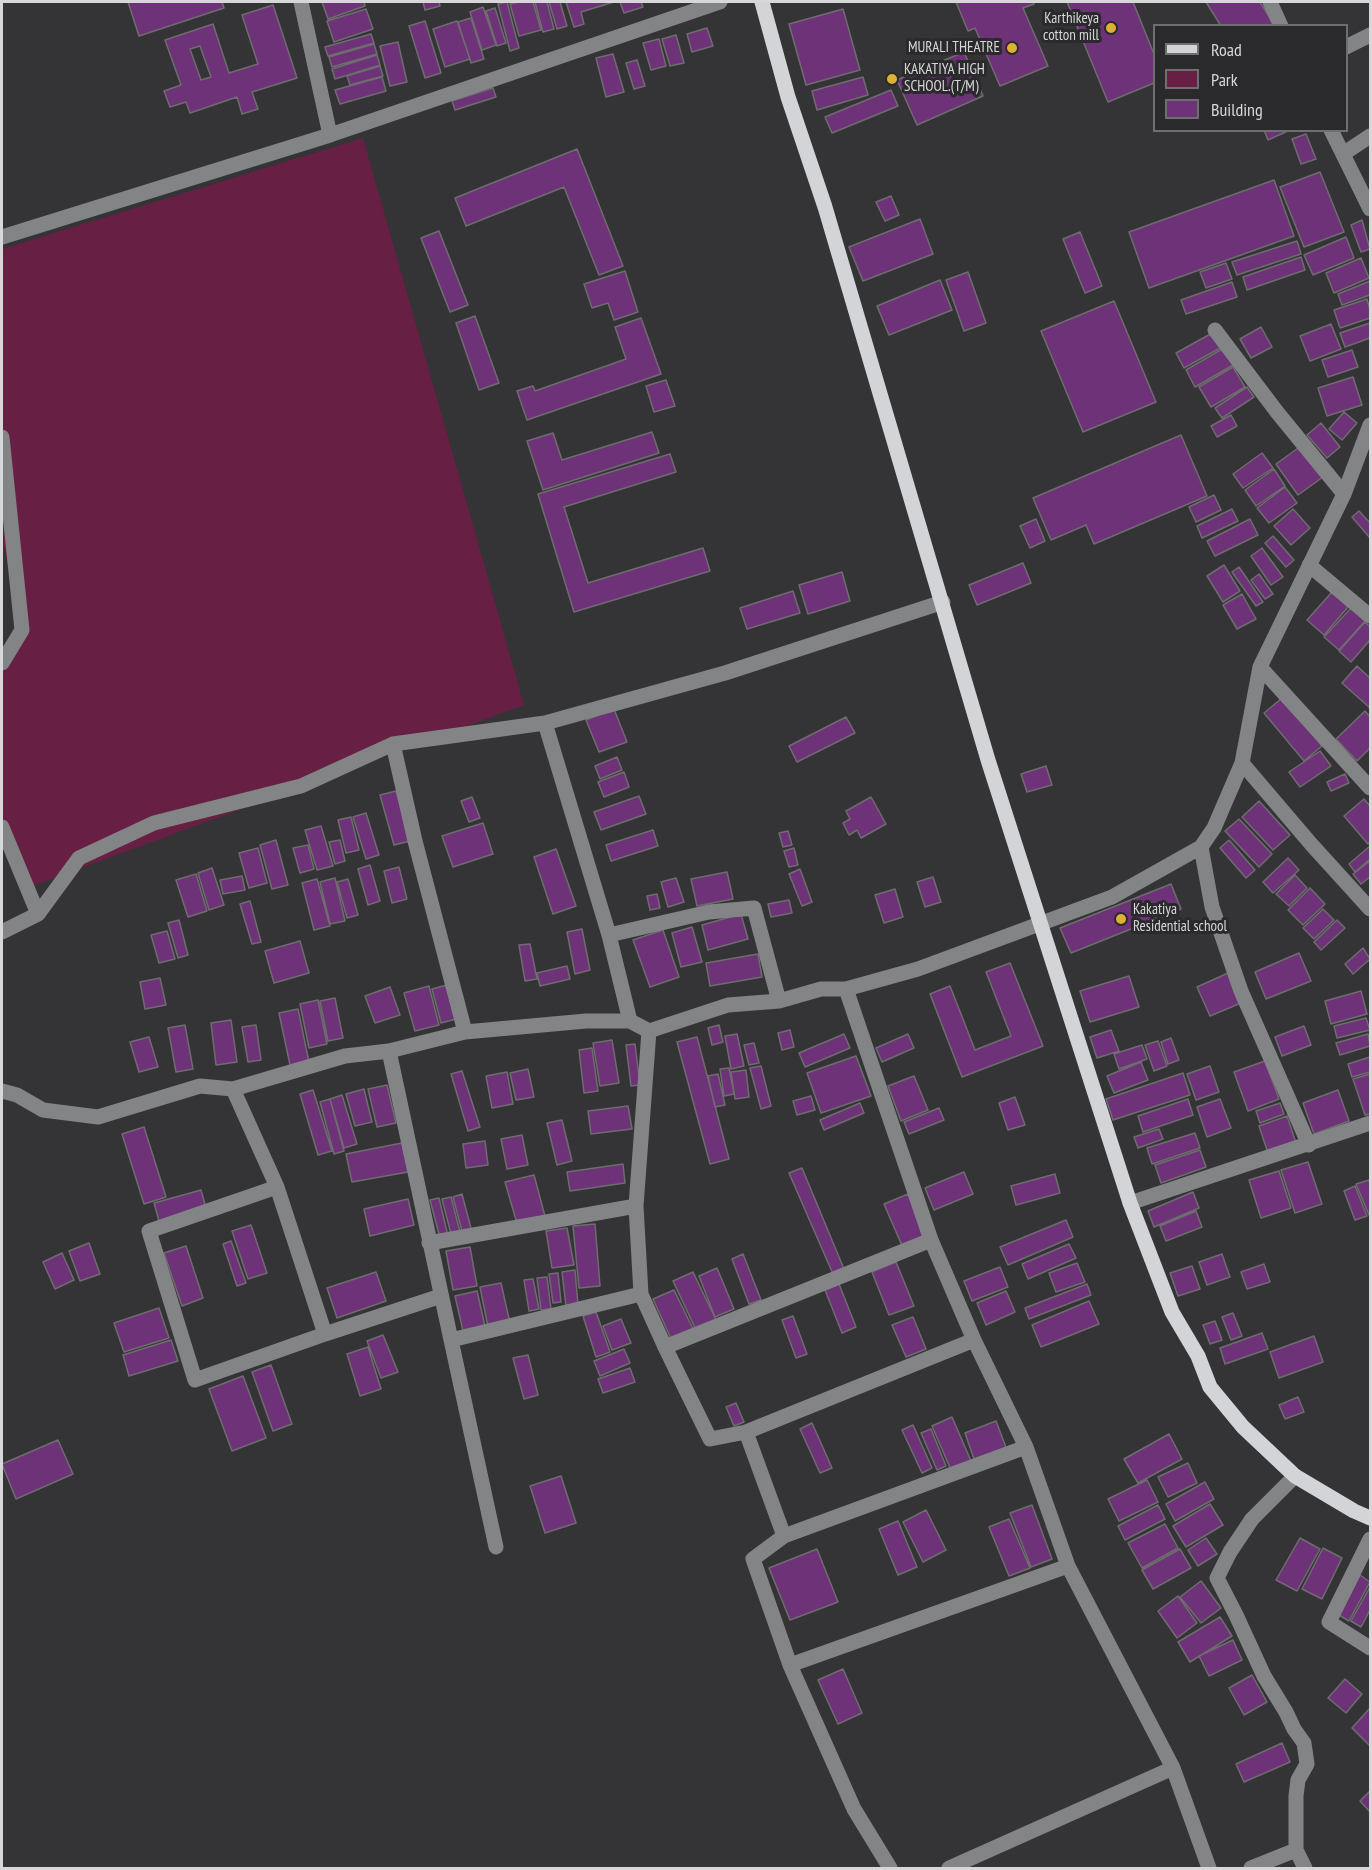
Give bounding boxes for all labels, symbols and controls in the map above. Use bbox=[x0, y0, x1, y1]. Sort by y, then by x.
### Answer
place label: Karthikeya cotton mill bbox=[1043, 10, 1099, 45]
marker: Karthikeya cotton mill bbox=[1104, 21, 1118, 35]
legend bbox=[1153, 24, 1348, 132]
text: Road bbox=[1211, 38, 1242, 61]
place label: MURALI THEATRE bbox=[908, 39, 1000, 57]
marker: MURALI THEATRE bbox=[1005, 41, 1019, 55]
place label: KAKATIYA HIGH SCHOOL.(T/M) bbox=[904, 61, 985, 96]
text: Park bbox=[1211, 68, 1238, 91]
marker: KAKATIYA HIGH SCHOOL.(T/M) bbox=[885, 72, 899, 86]
text: Building bbox=[1211, 98, 1263, 121]
place label: Kakatiya Residential school bbox=[1133, 901, 1227, 936]
marker: Kakatiya Residential school bbox=[1114, 912, 1128, 926]

